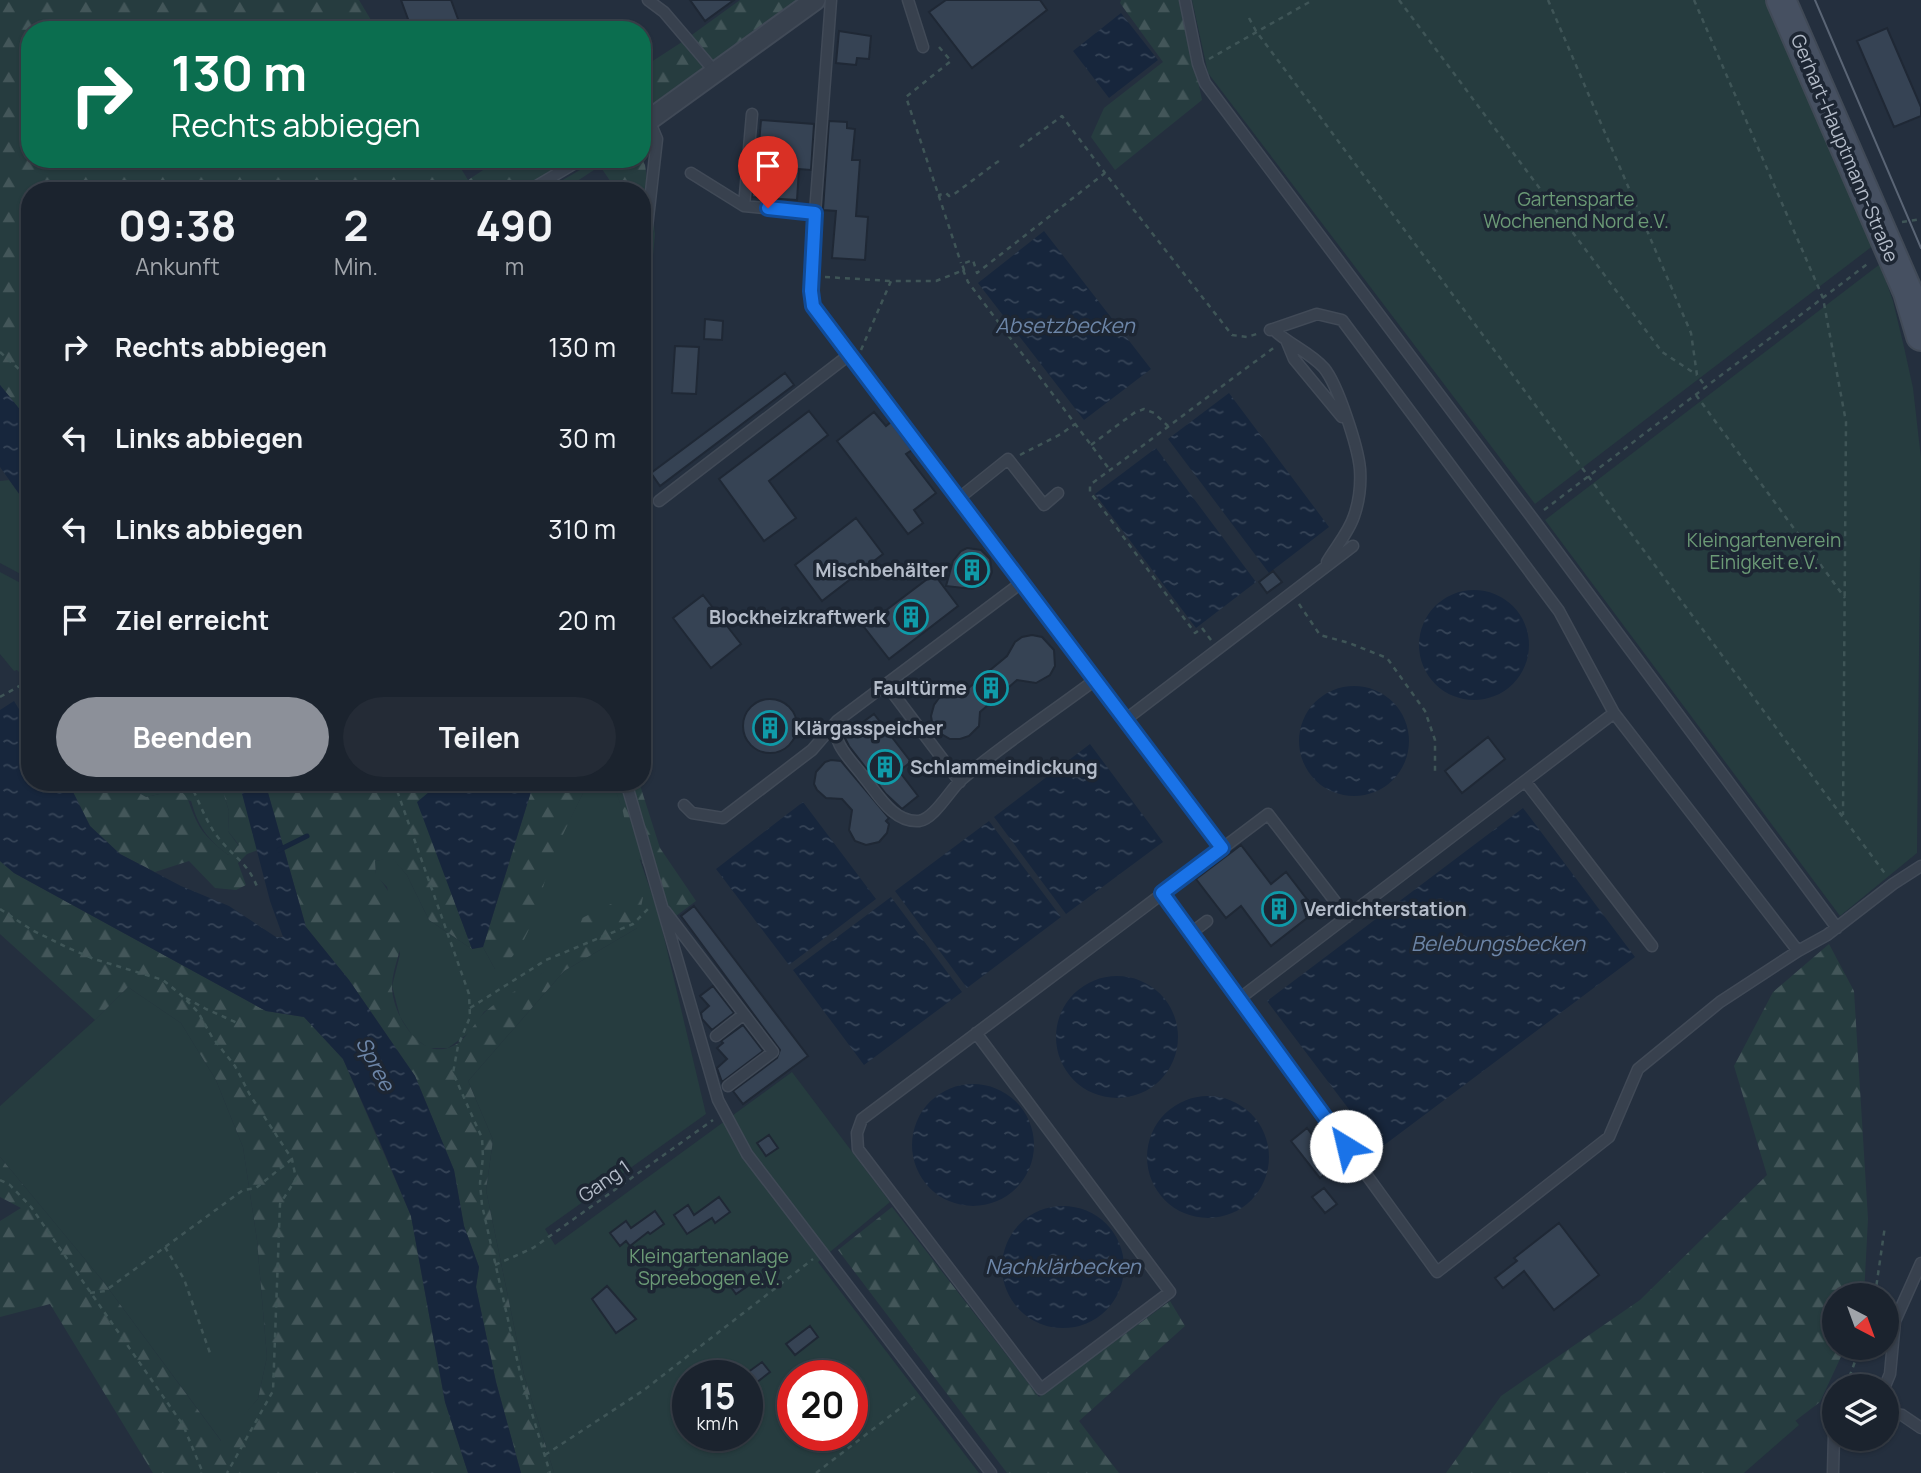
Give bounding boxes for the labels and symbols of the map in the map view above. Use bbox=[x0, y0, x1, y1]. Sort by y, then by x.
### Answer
street label: Gerhart-Hauptmann-Straße bbox=[1785, 30, 1905, 266]
pin bbox=[738, 136, 798, 208]
park label: Gartensparte Wochenend Nord e.V. bbox=[1483, 186, 1669, 234]
water label: Absetzbecken bbox=[995, 311, 1136, 339]
park label: Kleingartenverein Einigkeit e.V. bbox=[1687, 527, 1841, 575]
building icon: Mischbehälter bbox=[953, 551, 991, 589]
place label: Mischbehälter bbox=[815, 557, 948, 583]
building icon: Blockheizkraftwerk bbox=[892, 598, 930, 636]
place label: Blockheizkraftwerk bbox=[709, 604, 887, 630]
building icon: Faultürme bbox=[972, 669, 1010, 707]
place label: Faultürme bbox=[873, 675, 967, 701]
building icon: Klärgasspeicher bbox=[751, 709, 789, 747]
place label: Klärgasspeicher bbox=[794, 715, 944, 741]
building icon: Schlammeindickung bbox=[866, 748, 904, 786]
place label: Schlammeindickung bbox=[910, 754, 1098, 780]
building icon: Verdichterstation bbox=[1260, 890, 1298, 928]
place label: Verdichterstation bbox=[1304, 896, 1467, 922]
water label: Belebungsbecken bbox=[1411, 929, 1587, 957]
water label: Spree bbox=[350, 1032, 402, 1097]
position arrow bbox=[1309, 1109, 1383, 1183]
street label: Gang 1 bbox=[573, 1154, 635, 1208]
park label: Kleingartenanlage Spreebogen e.V. bbox=[629, 1243, 789, 1291]
water label: Nachklärbecken bbox=[985, 1252, 1142, 1280]
north arrow bbox=[1822, 1283, 1899, 1360]
speed limit sign: 20 bbox=[777, 1360, 868, 1451]

